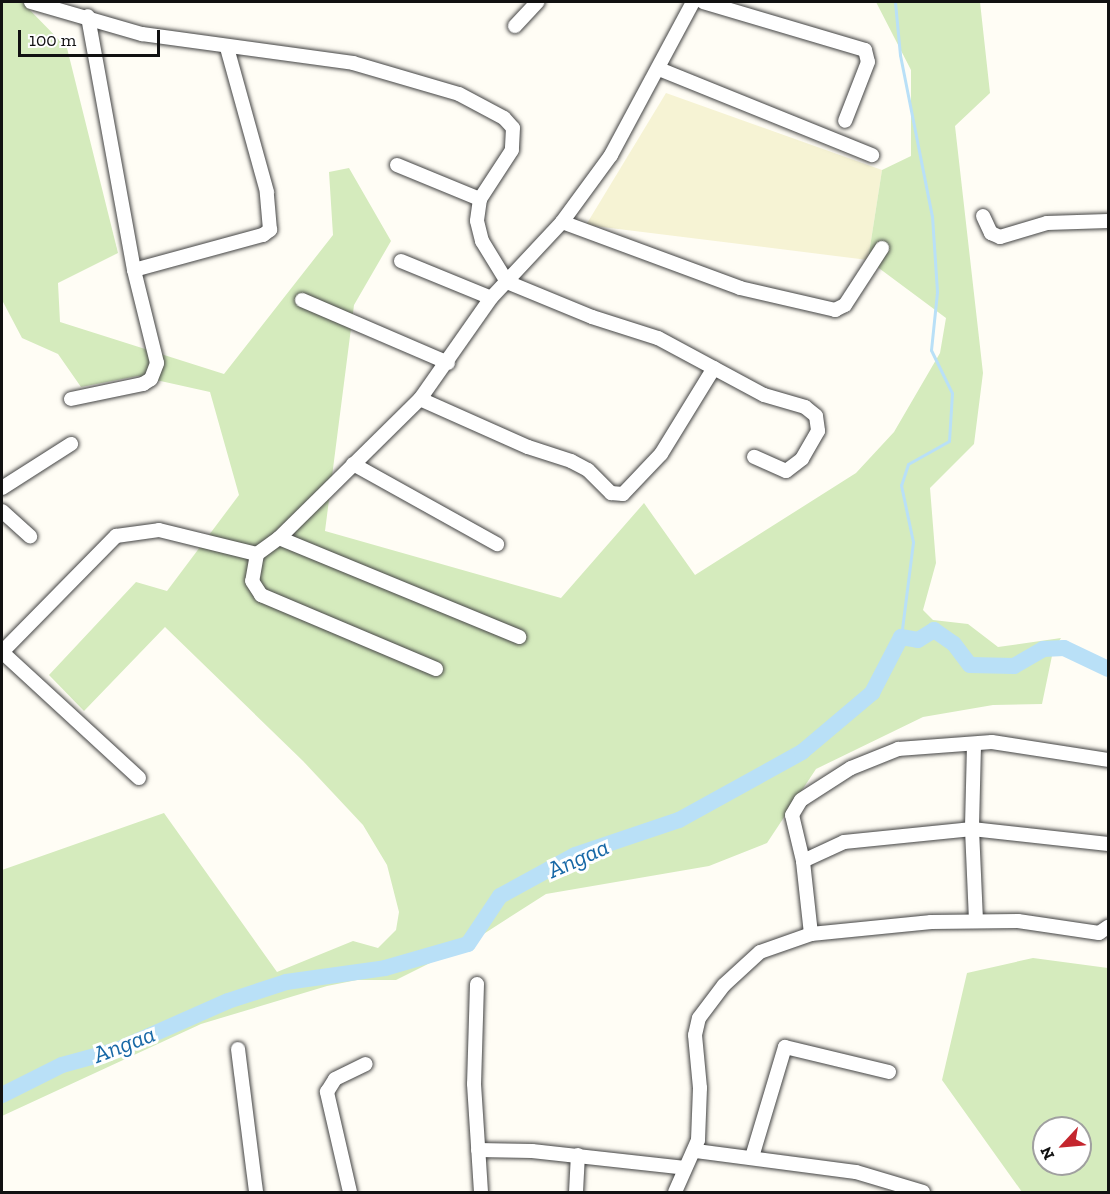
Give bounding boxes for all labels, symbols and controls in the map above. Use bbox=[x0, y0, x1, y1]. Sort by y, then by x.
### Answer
scale bar bbox=[21, 18, 164, 56]
text: 100 m bbox=[29, 29, 76, 51]
water label: Angaa bbox=[543, 832, 613, 884]
water label: Angaa bbox=[89, 1019, 159, 1069]
north arrow bbox=[1032, 1116, 1092, 1176]
text: N bbox=[1036, 1144, 1058, 1163]

